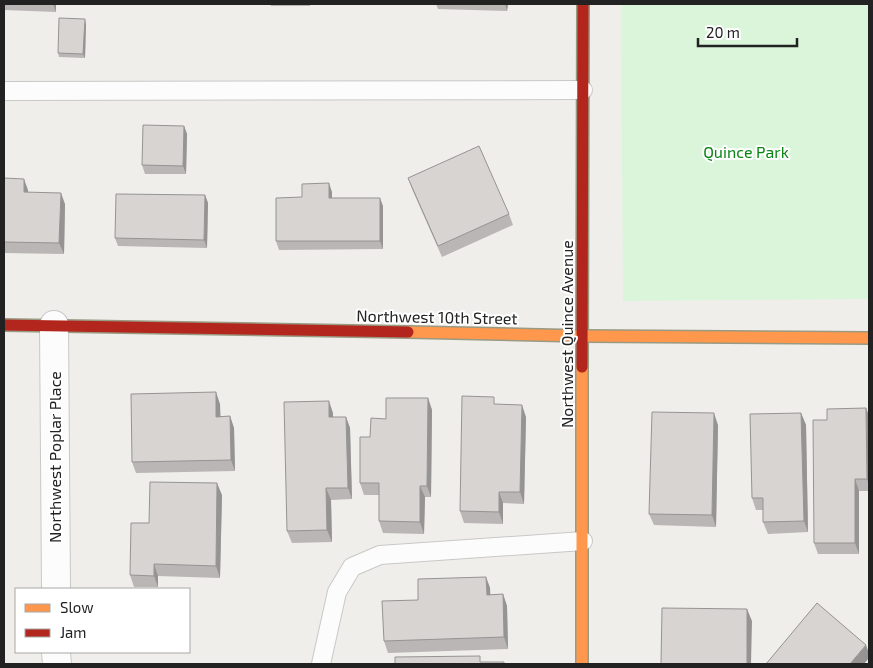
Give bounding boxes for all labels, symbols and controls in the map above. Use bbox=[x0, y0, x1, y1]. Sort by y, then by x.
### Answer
scale bar bbox=[698, 15, 797, 47]
text: 20 m bbox=[706, 23, 740, 41]
park label: Quince Park bbox=[703, 142, 789, 162]
street label: Northwest Quince Avenue bbox=[557, 240, 577, 428]
street label: Northwest 10th Street bbox=[356, 306, 518, 327]
street label: Northwest Poplar Place bbox=[45, 371, 64, 543]
legend bbox=[15, 588, 190, 653]
text: Slow bbox=[60, 598, 94, 616]
text: Jam bbox=[60, 623, 86, 641]

